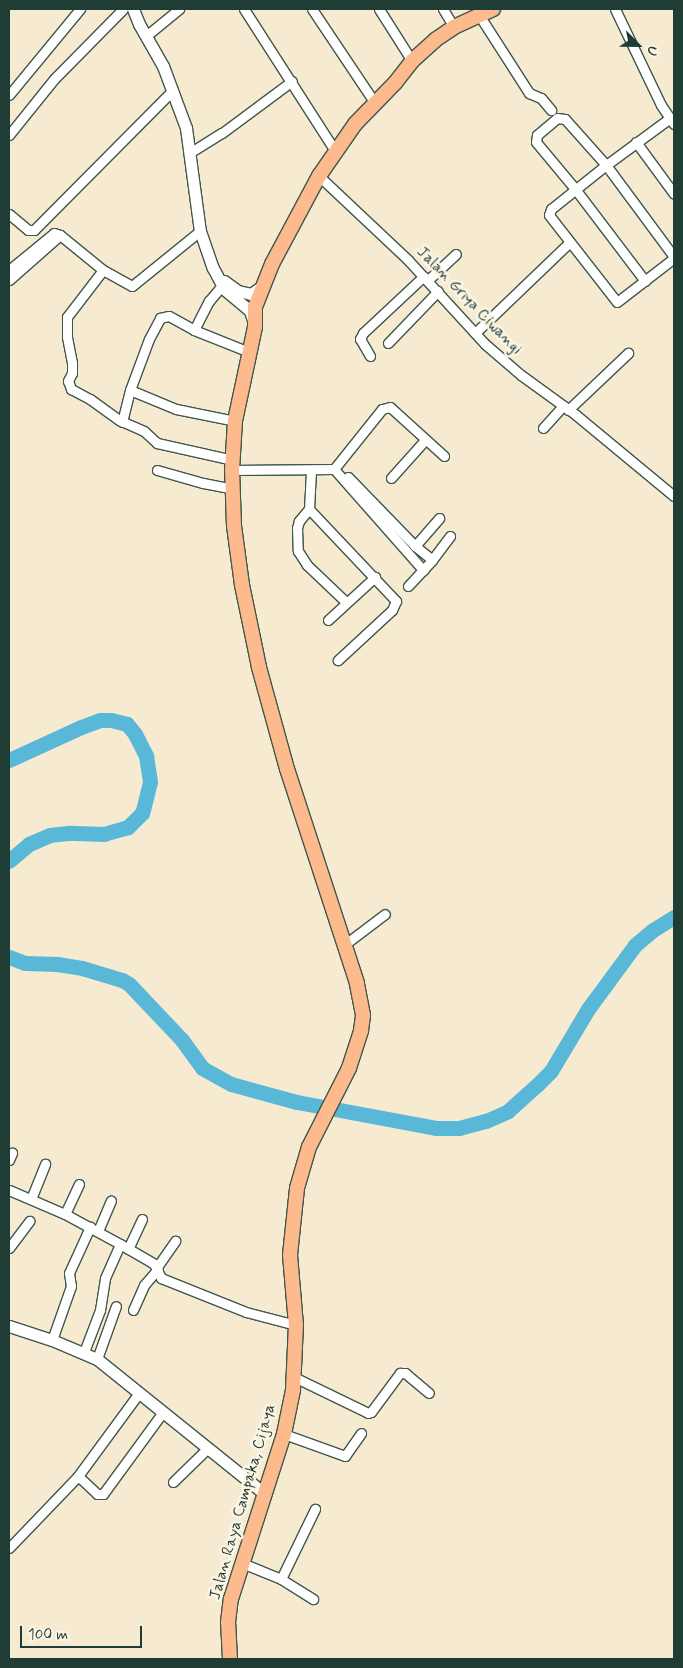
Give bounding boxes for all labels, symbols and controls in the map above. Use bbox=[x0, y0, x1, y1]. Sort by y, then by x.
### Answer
north arrow bbox=[613, 20, 663, 70]
text: U bbox=[642, 43, 662, 59]
street label: Jalan Griya Ciwangi bbox=[413, 243, 525, 359]
street label: Jalan Raya Campaka, Cijaya bbox=[206, 1401, 280, 1603]
scale bar bbox=[22, 1616, 145, 1648]
text: 100 m bbox=[28, 1625, 68, 1645]

